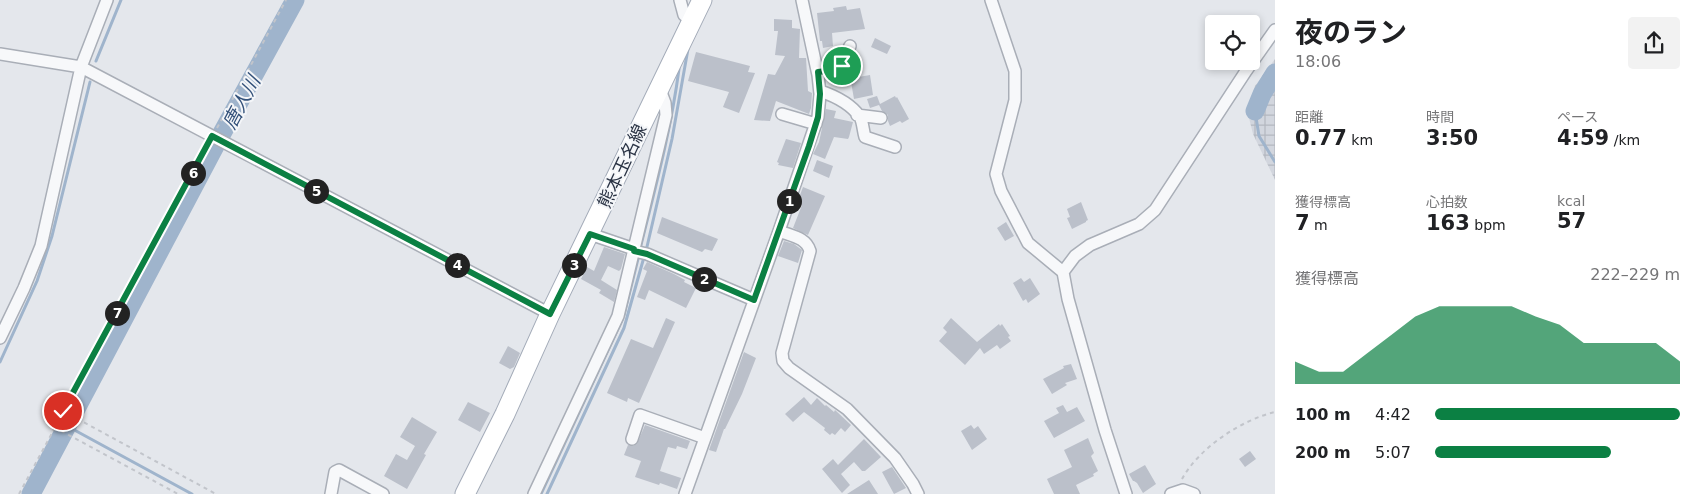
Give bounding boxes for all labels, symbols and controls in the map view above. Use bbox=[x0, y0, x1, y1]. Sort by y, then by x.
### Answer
map controls bbox=[1205, 15, 1260, 70]
button: locate bbox=[1205, 15, 1260, 70]
text: 夜のラン bbox=[1295, 16, 1407, 49]
button: share bbox=[1628, 17, 1680, 69]
pin bbox=[821, 45, 863, 87]
icon: arrive bbox=[828, 52, 856, 80]
text: 18:06 bbox=[1295, 52, 1341, 71]
water label: 唐人川 bbox=[218, 70, 265, 132]
text: 距離 bbox=[1295, 109, 1323, 125]
text: 時間 bbox=[1426, 109, 1454, 125]
text: ペース bbox=[1557, 109, 1598, 125]
street label: 熊本玉名線 bbox=[593, 121, 651, 211]
text: 0.77 bbox=[1295, 126, 1347, 150]
text: 3:50 bbox=[1426, 126, 1478, 150]
text: 4:59 bbox=[1557, 126, 1609, 150]
text: km bbox=[1347, 132, 1373, 148]
text: /km bbox=[1609, 132, 1640, 148]
pin: 6 bbox=[180, 160, 206, 186]
text: 6 bbox=[189, 165, 198, 181]
pin: 5 bbox=[304, 178, 328, 204]
text: 5 bbox=[312, 183, 321, 199]
pin: 1 bbox=[776, 188, 802, 214]
text: 1 bbox=[785, 193, 794, 209]
text: kcal bbox=[1557, 193, 1585, 209]
text: 獲得標高 bbox=[1295, 194, 1351, 210]
text: 心拍数 bbox=[1426, 194, 1468, 210]
text: 57 bbox=[1557, 209, 1586, 233]
text: 7 bbox=[1295, 211, 1310, 235]
text: 163 bbox=[1426, 211, 1470, 235]
text: m bbox=[1310, 217, 1328, 233]
text: bpm bbox=[1470, 217, 1506, 233]
pin: 4 bbox=[444, 252, 470, 278]
pin: 3 bbox=[562, 252, 586, 278]
text: 4 bbox=[453, 257, 462, 273]
text: 3 bbox=[570, 257, 579, 273]
text: 222–229 m bbox=[1590, 265, 1680, 284]
pin: 2 bbox=[692, 266, 716, 292]
text: 獲得標高 bbox=[1295, 269, 1359, 288]
text: 2 bbox=[700, 271, 709, 287]
pin: 7 bbox=[104, 300, 130, 326]
text: 7 bbox=[113, 305, 122, 321]
pin bbox=[42, 390, 84, 432]
icon: check bbox=[49, 397, 77, 425]
text: 100 m bbox=[1295, 405, 1351, 424]
text: 4:42 bbox=[1375, 405, 1411, 424]
text: 200 m bbox=[1295, 443, 1351, 462]
text: 5:07 bbox=[1375, 443, 1411, 462]

